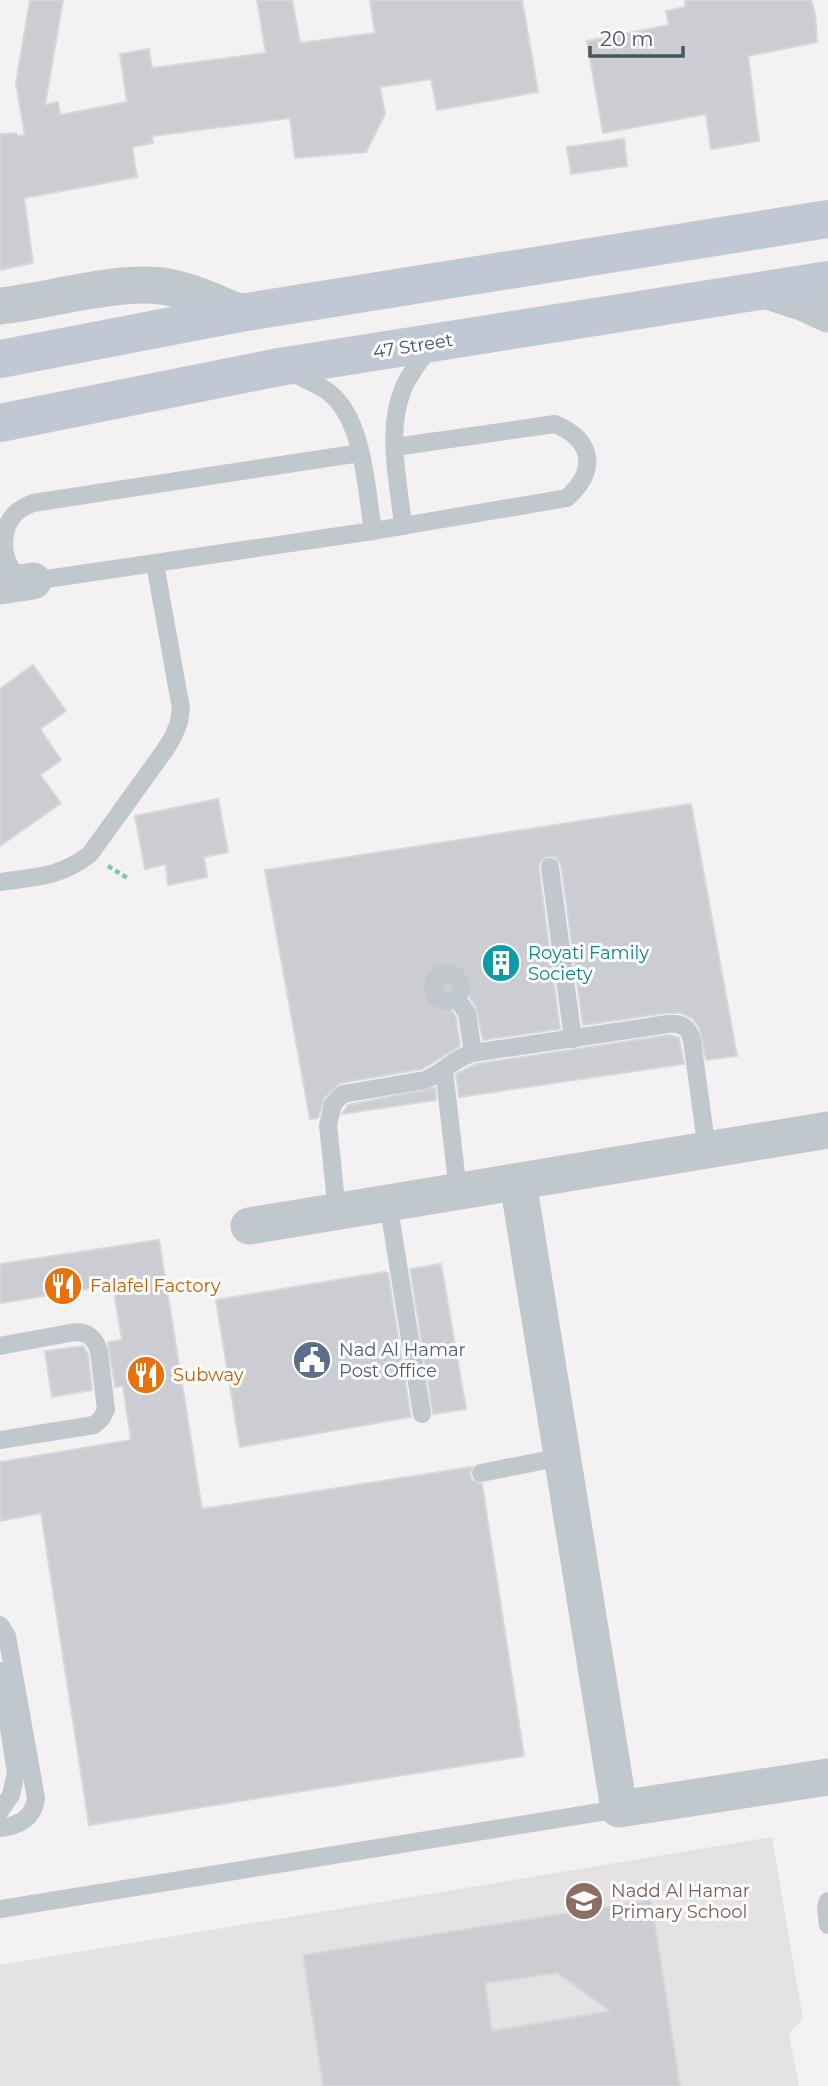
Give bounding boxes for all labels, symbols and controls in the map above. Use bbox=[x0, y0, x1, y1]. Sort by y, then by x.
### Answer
scale bar bbox=[590, 14, 683, 58]
text: 20 m bbox=[600, 26, 654, 51]
street label: 47 Street bbox=[371, 329, 455, 363]
building icon: Royati Family Society bbox=[480, 942, 522, 984]
place label: Royati Family Society bbox=[528, 942, 649, 985]
restaurant icon: Falafel Factory bbox=[42, 1265, 84, 1307]
place label: Falafel Factory bbox=[90, 1275, 221, 1297]
public building icon: Nad Al Hamar Post Office bbox=[291, 1339, 333, 1381]
place label: Nad Al Hamar Post Office bbox=[339, 1339, 466, 1382]
restaurant icon: Subway bbox=[125, 1354, 167, 1396]
place label: Subway bbox=[173, 1364, 244, 1386]
school or university icon: Nadd Al Hamar Primary School bbox=[563, 1880, 605, 1922]
place label: Nadd Al Hamar Primary School bbox=[611, 1880, 750, 1923]

